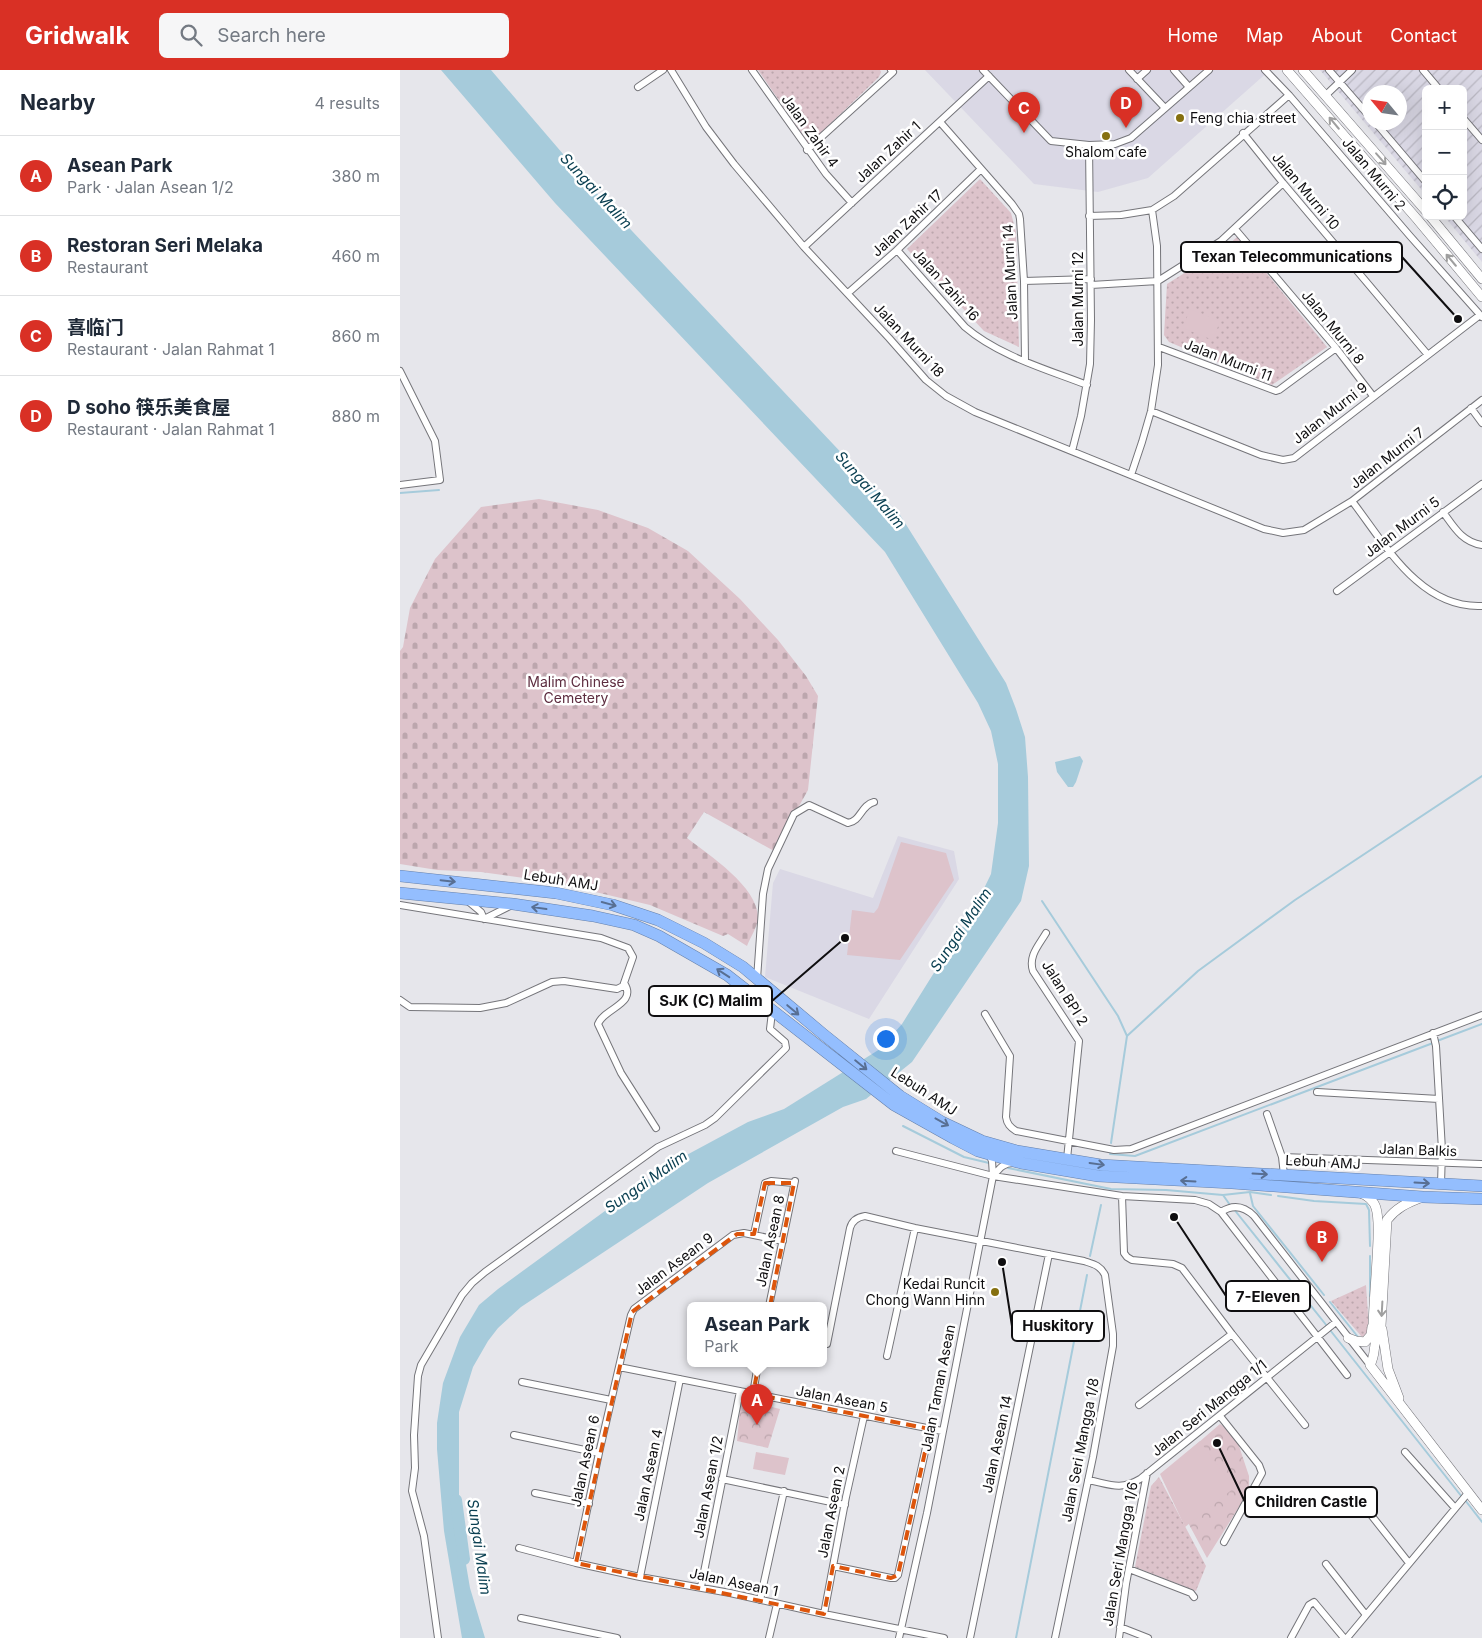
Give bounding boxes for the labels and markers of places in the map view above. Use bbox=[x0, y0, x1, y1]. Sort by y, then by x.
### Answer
pin: D bbox=[1110, 87, 1142, 128]
pin: C bbox=[1008, 92, 1040, 133]
place label: Feng chia street bbox=[1190, 109, 1296, 126]
marker: Feng chia street bbox=[1174, 112, 1186, 124]
marker: Shalom cafe bbox=[1100, 130, 1112, 142]
place label: Shalom cafe bbox=[1065, 143, 1147, 160]
callout: Texan Telecommunications bbox=[1181, 242, 1402, 272]
callout: SJK (C) Malim bbox=[649, 986, 772, 1016]
pin: B bbox=[1306, 1221, 1338, 1262]
place label: Kedai Runcit Chong Wann Hinn bbox=[866, 1275, 985, 1308]
callout: 7-Eleven bbox=[1226, 1281, 1310, 1311]
marker: Kedai Runcit Chong Wann Hinn bbox=[989, 1286, 1001, 1298]
callout: Huskitory bbox=[1012, 1311, 1104, 1341]
pin: A bbox=[741, 1384, 773, 1425]
callout: Children Castle bbox=[1245, 1487, 1377, 1517]

